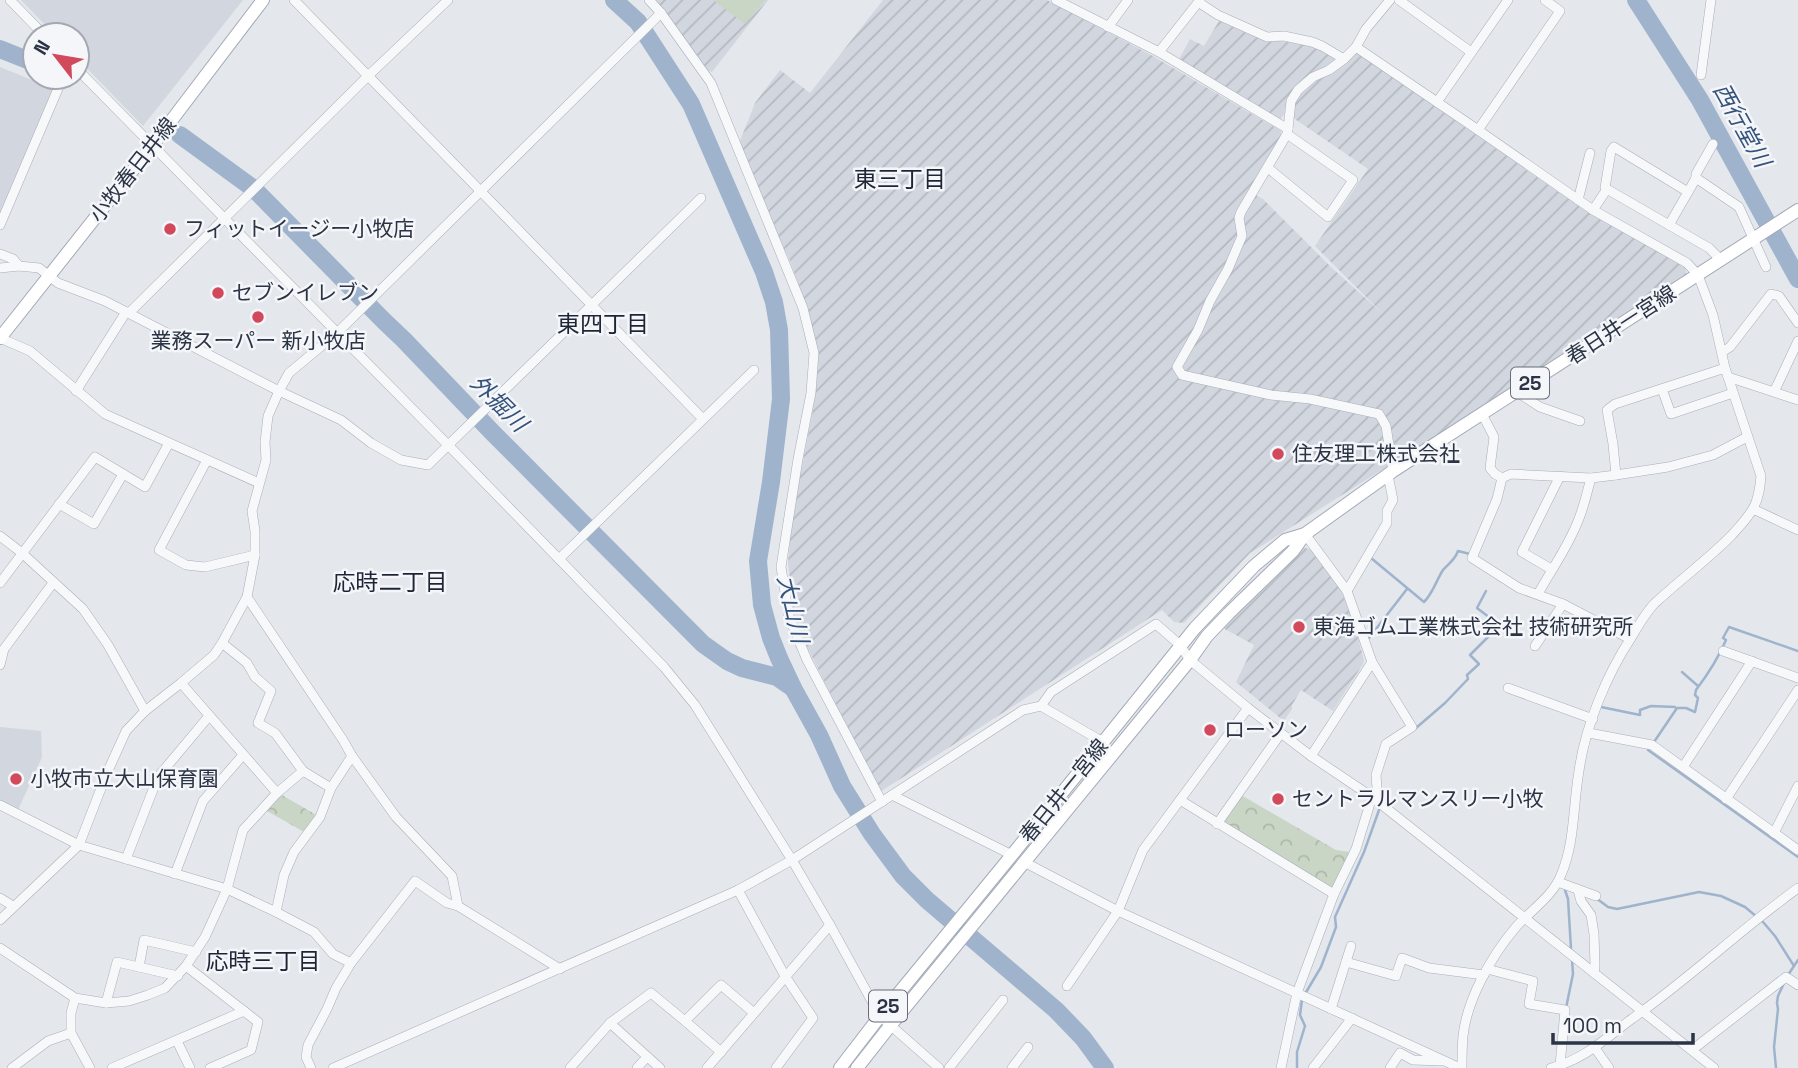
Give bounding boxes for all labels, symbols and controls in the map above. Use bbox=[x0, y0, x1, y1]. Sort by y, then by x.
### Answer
north arrow bbox=[21, 21, 91, 91]
text: N bbox=[28, 36, 56, 59]
water label: 西行堂川 bbox=[1707, 77, 1779, 175]
street label: 小牧春日井線 bbox=[83, 112, 182, 228]
district label: 東三丁目 bbox=[854, 164, 946, 194]
place label: フィットイージー小牧店 bbox=[184, 215, 414, 242]
marker: フィットイージー小牧店 bbox=[162, 221, 178, 237]
place label: セブンイレブン bbox=[232, 279, 379, 306]
street label: 春日井一宮線 bbox=[1561, 279, 1681, 370]
marker: セブンイレブン bbox=[210, 285, 226, 301]
marker: 業務スーパー 新小牧店 bbox=[250, 309, 266, 325]
district label: 東四丁目 bbox=[557, 309, 649, 339]
place label: 業務スーパー 新小牧店 bbox=[150, 327, 366, 354]
water label: 外掘川 bbox=[464, 368, 536, 440]
road number: 25 bbox=[1511, 368, 1549, 398]
place label: 住友理工株式会社 bbox=[1292, 440, 1460, 467]
marker: 住友理工株式会社 bbox=[1270, 446, 1286, 462]
district label: 応時二丁目 bbox=[333, 567, 448, 597]
water label: 大山川 bbox=[771, 572, 816, 649]
place label: 東海ゴム工業株式会社 技術研究所 bbox=[1313, 613, 1633, 640]
marker: 東海ゴム工業株式会社 技術研究所 bbox=[1291, 619, 1307, 635]
place label: ローソン bbox=[1224, 716, 1308, 743]
marker: ローソン bbox=[1202, 722, 1218, 738]
street label: 春日井一宮線 bbox=[1013, 733, 1114, 848]
place label: 小牧市立大山保育園 bbox=[30, 765, 219, 792]
marker: 小牧市立大山保育園 bbox=[8, 771, 24, 787]
place label: セントラルマンスリー小牧 bbox=[1292, 785, 1544, 812]
marker: セントラルマンスリー小牧 bbox=[1270, 791, 1286, 807]
district label: 応時三丁目 bbox=[206, 946, 321, 976]
road number: 25 bbox=[869, 990, 907, 1022]
scale bar bbox=[1553, 1002, 1693, 1046]
text: 100 m bbox=[1563, 1012, 1622, 1039]

